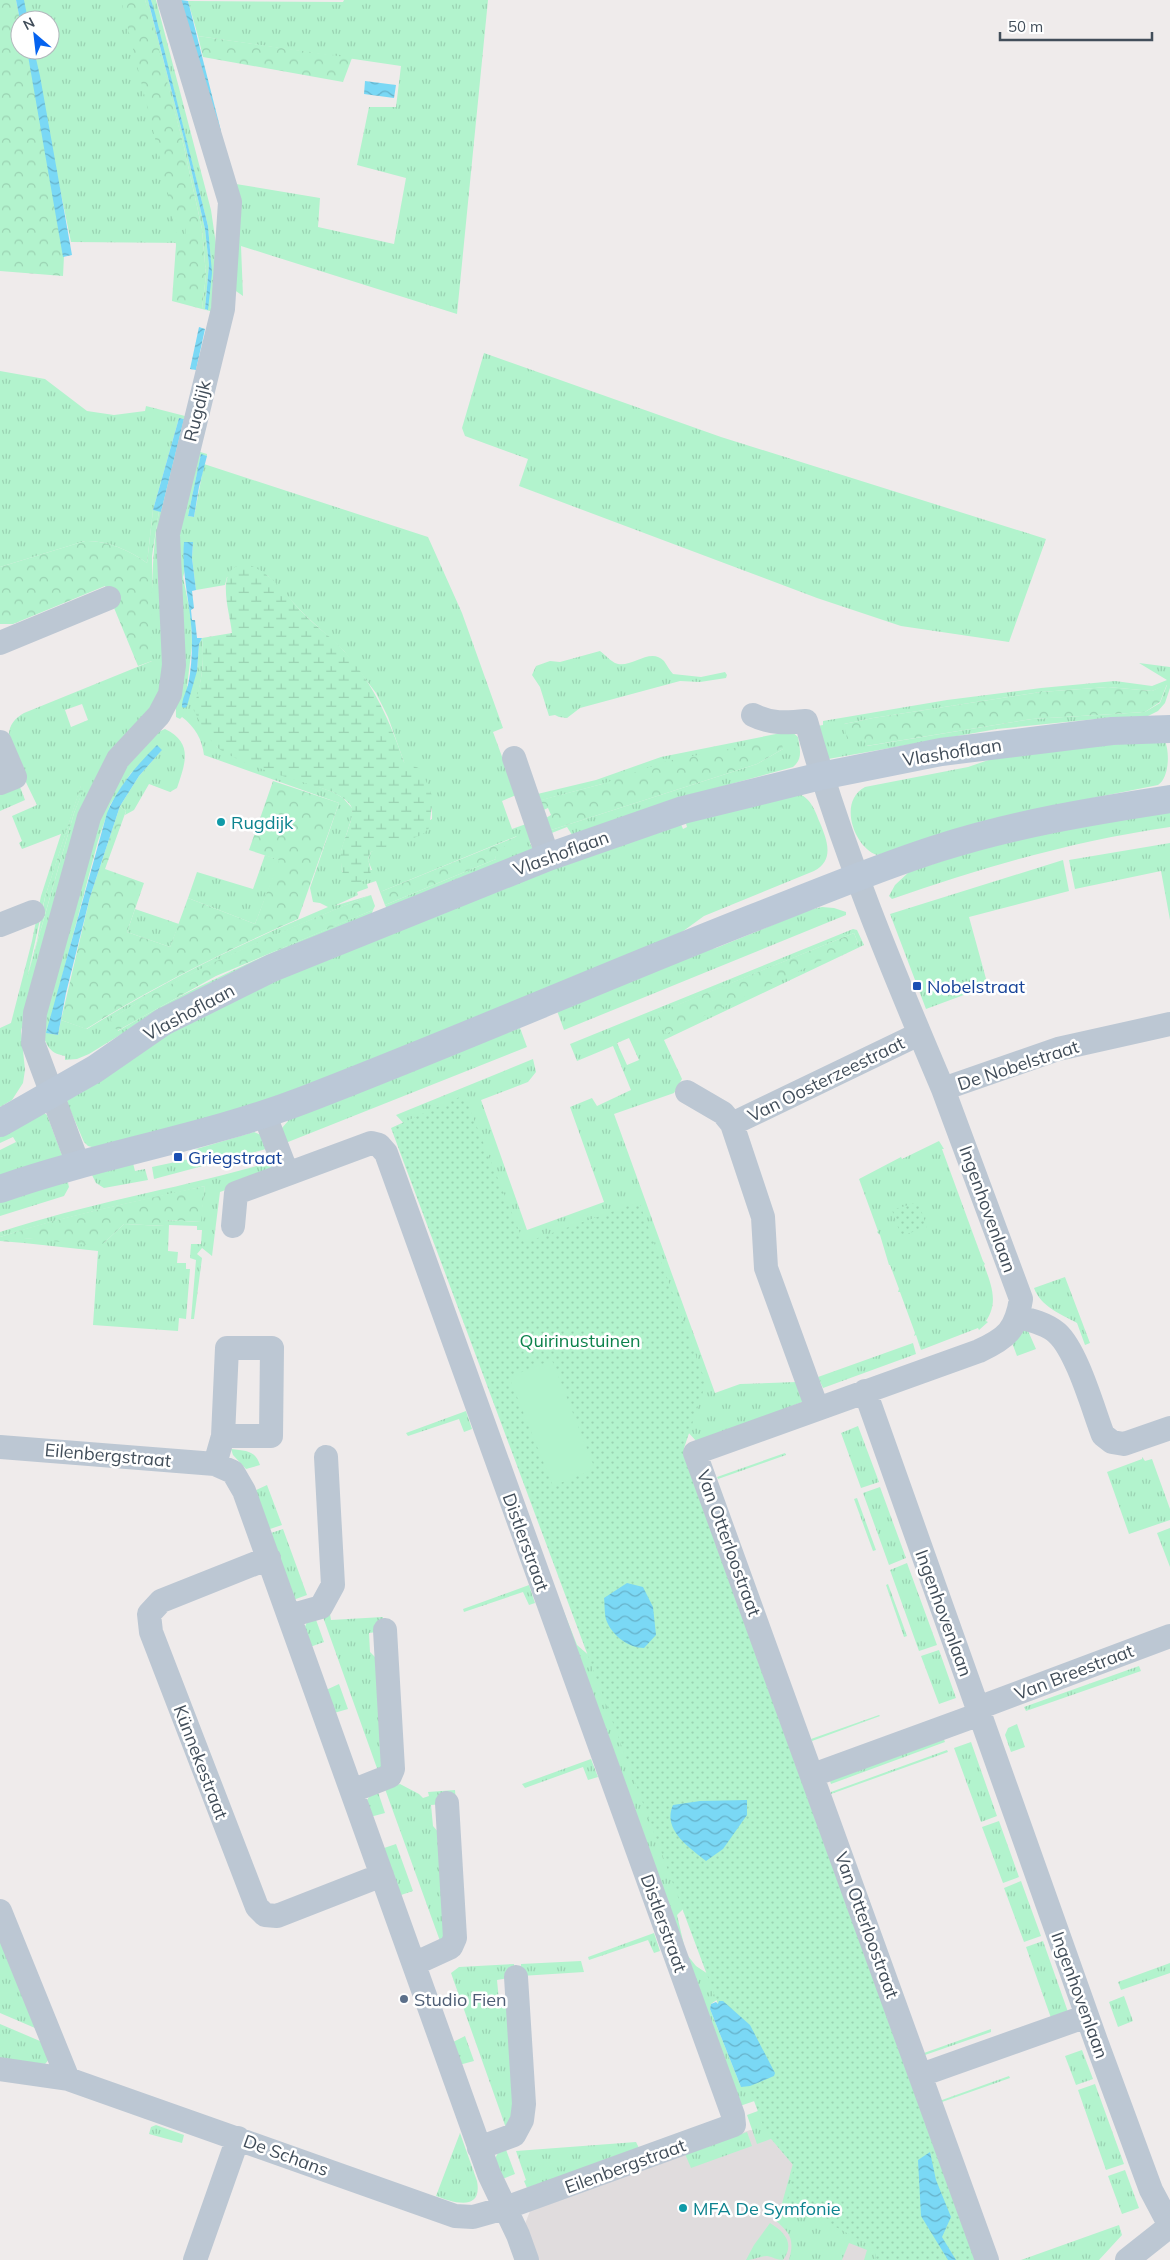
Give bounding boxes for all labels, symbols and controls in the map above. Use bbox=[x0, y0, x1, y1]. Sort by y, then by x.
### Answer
north arrow bbox=[10, 10, 60, 60]
scale bar bbox=[1000, 10, 1152, 42]
text: N bbox=[20, 13, 38, 34]
text: 50 m bbox=[1008, 17, 1043, 36]
street label: Rugdijk bbox=[178, 377, 216, 444]
street label: Vlashoflaan bbox=[901, 733, 1003, 771]
place label: Rugdijk bbox=[231, 811, 294, 834]
marker: Rugdijk bbox=[215, 816, 227, 828]
street label: Vlashoflaan bbox=[510, 825, 612, 881]
place label: Nobelstraat bbox=[927, 975, 1025, 998]
street label: Vlashoflaan bbox=[140, 978, 238, 1046]
marker: Nobelstraat bbox=[911, 980, 923, 992]
street label: Van Oosterzeestraat bbox=[744, 1031, 908, 1127]
street label: De Nobelstraat bbox=[955, 1035, 1081, 1095]
street label: Ingenhovenlaan bbox=[954, 1142, 1022, 1276]
place label: Griegstraat bbox=[188, 1146, 282, 1169]
marker: Griegstraat bbox=[172, 1151, 184, 1163]
park label: Quirinustuinen bbox=[519, 1329, 641, 1352]
street label: Eilenbergstraat bbox=[44, 1438, 172, 1472]
street label: Van Otterloostraat bbox=[692, 1467, 766, 1619]
street label: Distlerstraat bbox=[498, 1490, 554, 1594]
street label: Ingenhovenlaan bbox=[910, 1546, 978, 1680]
street label: Van Breestraat bbox=[1011, 1639, 1137, 1705]
street label: Künnekestraat bbox=[169, 1701, 233, 1823]
street label: Van Otterloostraat bbox=[830, 1849, 904, 2001]
street label: Distlerstraat bbox=[636, 1871, 692, 1975]
street label: Ingenhovenlaan bbox=[1046, 1928, 1114, 2062]
place label: Studio Fien bbox=[414, 1988, 507, 2011]
marker: Studio Fien bbox=[398, 1993, 410, 2005]
street label: De Schans bbox=[240, 2129, 332, 2181]
street label: Eilenbergstraat bbox=[561, 2134, 689, 2198]
place label: MFA De Symfonie bbox=[693, 2197, 841, 2220]
marker: MFA De Symfonie bbox=[677, 2202, 689, 2214]

